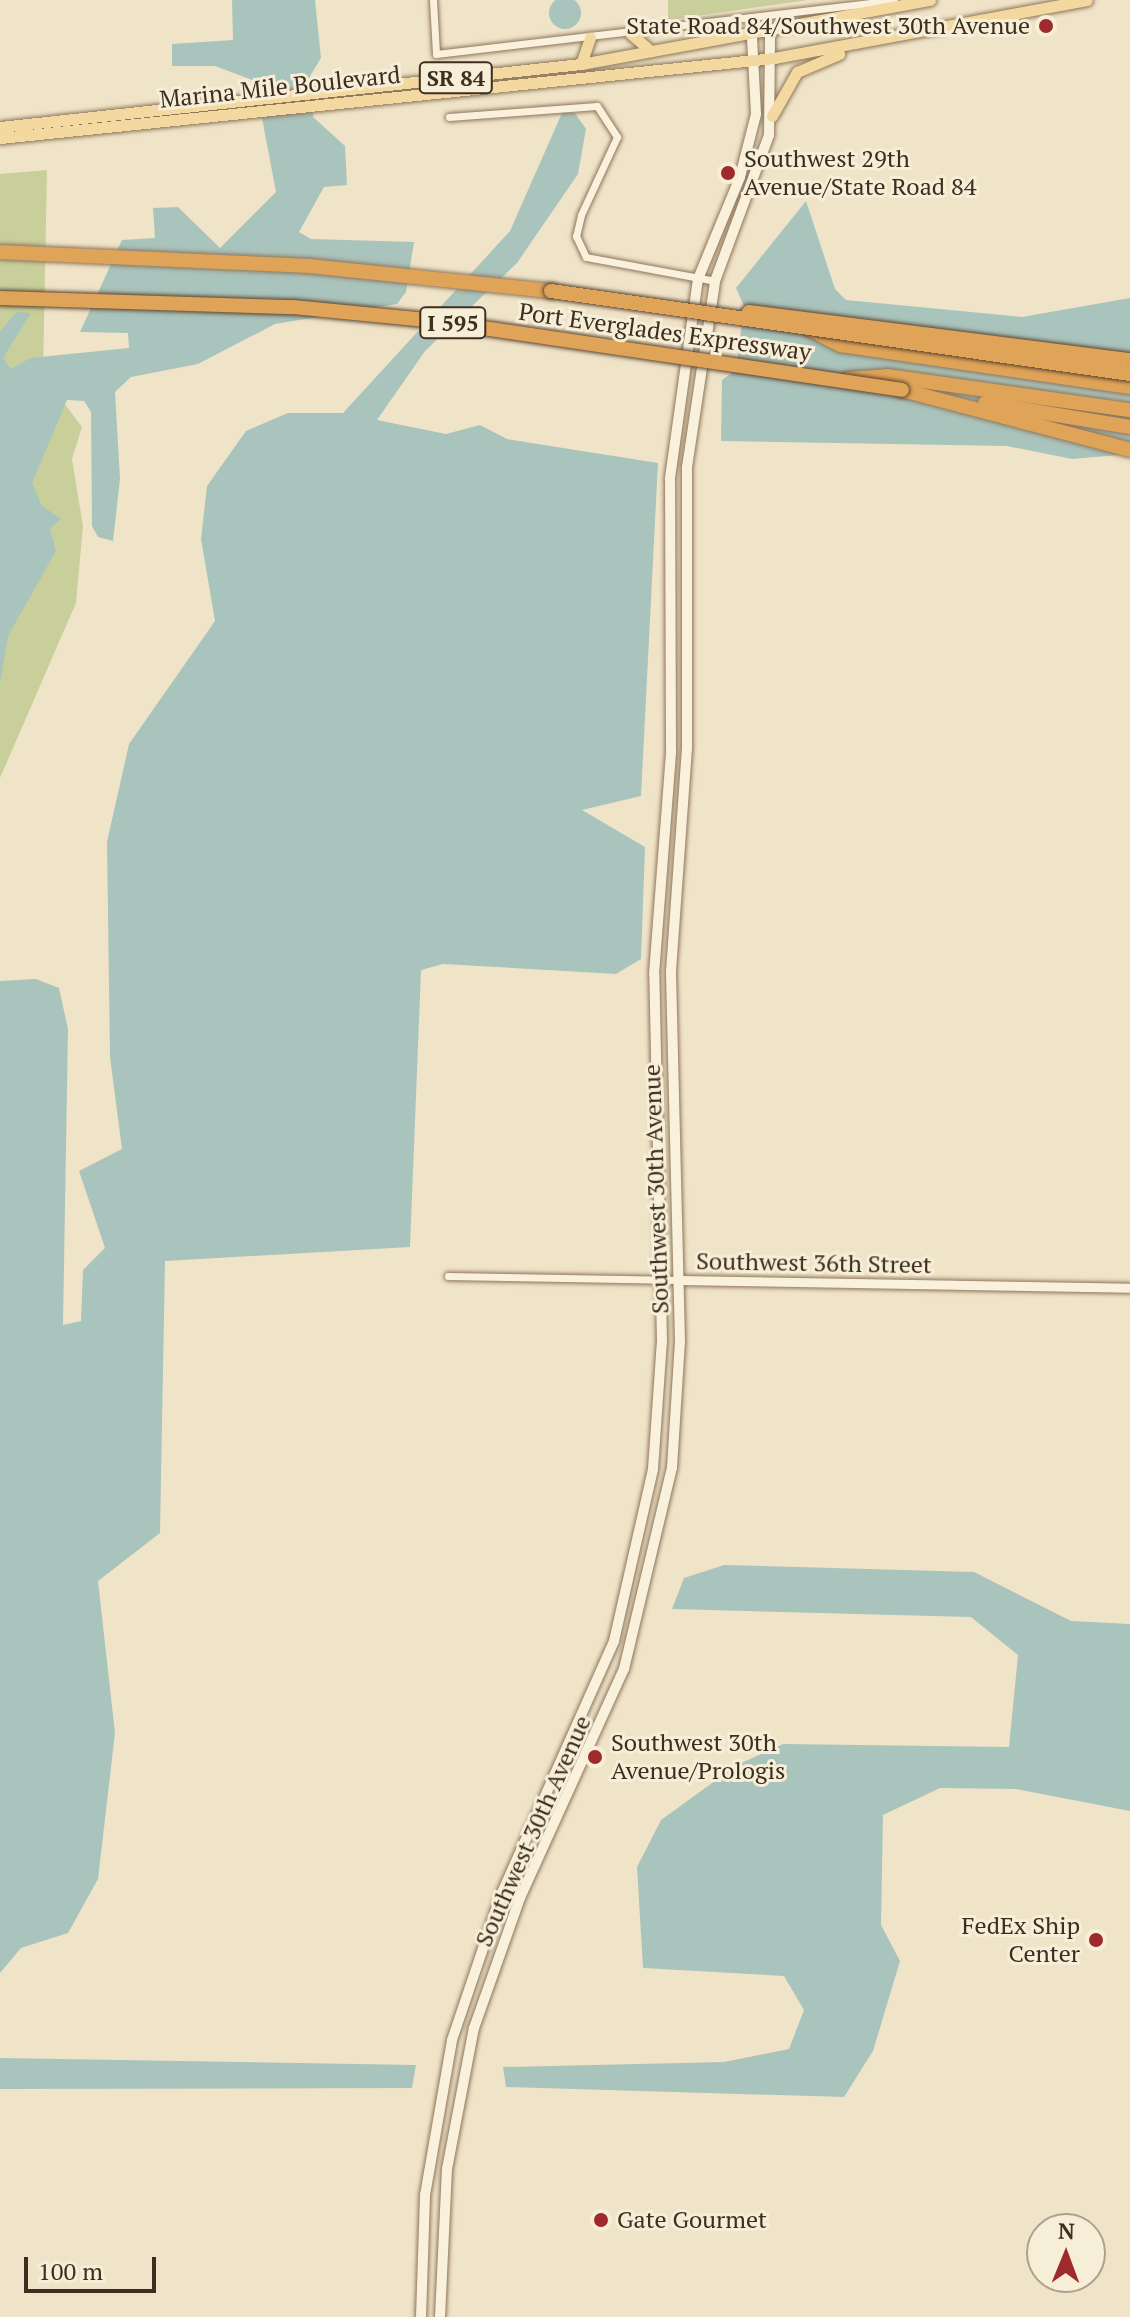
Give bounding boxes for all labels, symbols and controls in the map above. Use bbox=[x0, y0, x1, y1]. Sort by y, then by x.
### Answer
place label: State Road 84/Southwest 30th Avenue bbox=[626, 12, 1030, 40]
marker: State Road 84/Southwest 30th Avenue bbox=[1037, 17, 1055, 35]
street label: Marina Mile Boulevard bbox=[158, 60, 402, 114]
road number: SR 84 bbox=[418, 60, 494, 96]
place label: Southwest 29th Avenue/State Road 84 bbox=[744, 145, 976, 201]
marker: Southwest 29th Avenue/State Road 84 bbox=[719, 164, 737, 182]
street label: Port Everglades Expressway bbox=[517, 297, 813, 367]
road number: I 595 bbox=[419, 305, 487, 341]
street label: Southwest 30th Avenue bbox=[637, 1063, 675, 1315]
street label: Southwest 36th Street bbox=[696, 1247, 932, 1279]
street label: Southwest 30th Avenue bbox=[469, 1711, 597, 1951]
place label: Southwest 30th Avenue/Prologis bbox=[611, 1729, 785, 1785]
marker: Southwest 30th Avenue/Prologis bbox=[586, 1748, 604, 1766]
place label: FedEx Ship Center bbox=[962, 1912, 1080, 1968]
marker: FedEx Ship Center bbox=[1087, 1931, 1105, 1949]
place label: Gate Gourmet bbox=[617, 2206, 767, 2234]
marker: Gate Gourmet bbox=[592, 2211, 610, 2229]
north arrow bbox=[1026, 2213, 1106, 2293]
text: N bbox=[1058, 2216, 1075, 2245]
scale bar bbox=[28, 2241, 160, 2291]
text: 100 m bbox=[38, 2255, 103, 2287]

